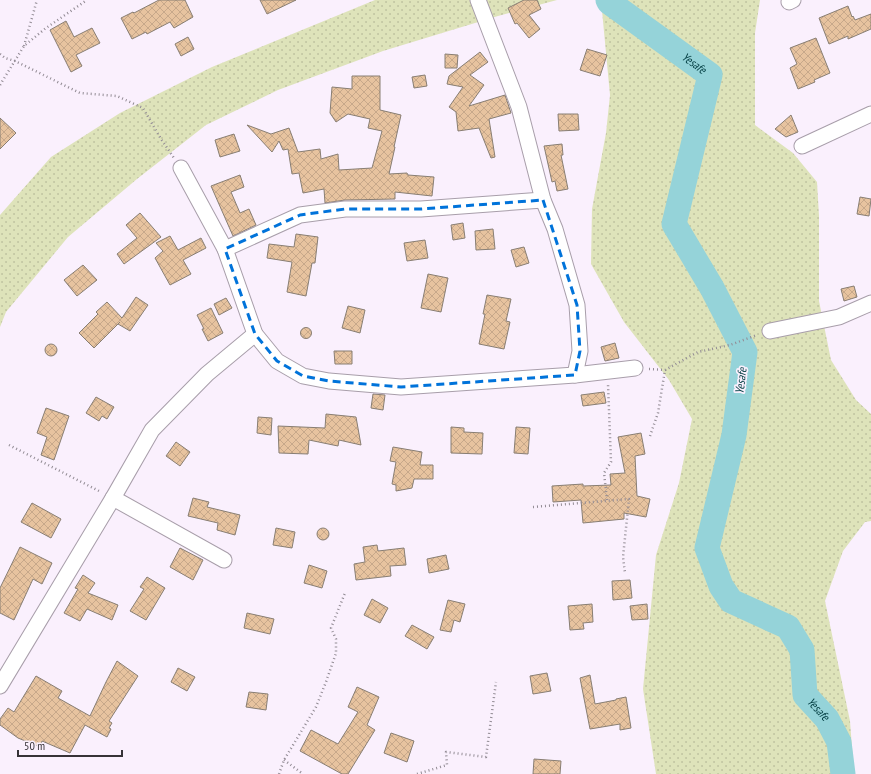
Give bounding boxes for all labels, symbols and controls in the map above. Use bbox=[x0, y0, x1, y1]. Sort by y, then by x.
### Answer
water label: Yesafe bbox=[679, 49, 710, 77]
water label: Yesafe bbox=[731, 366, 750, 395]
water label: Yesafe bbox=[804, 694, 834, 724]
scale bar bbox=[18, 732, 122, 758]
text: 50 m bbox=[24, 738, 45, 753]

